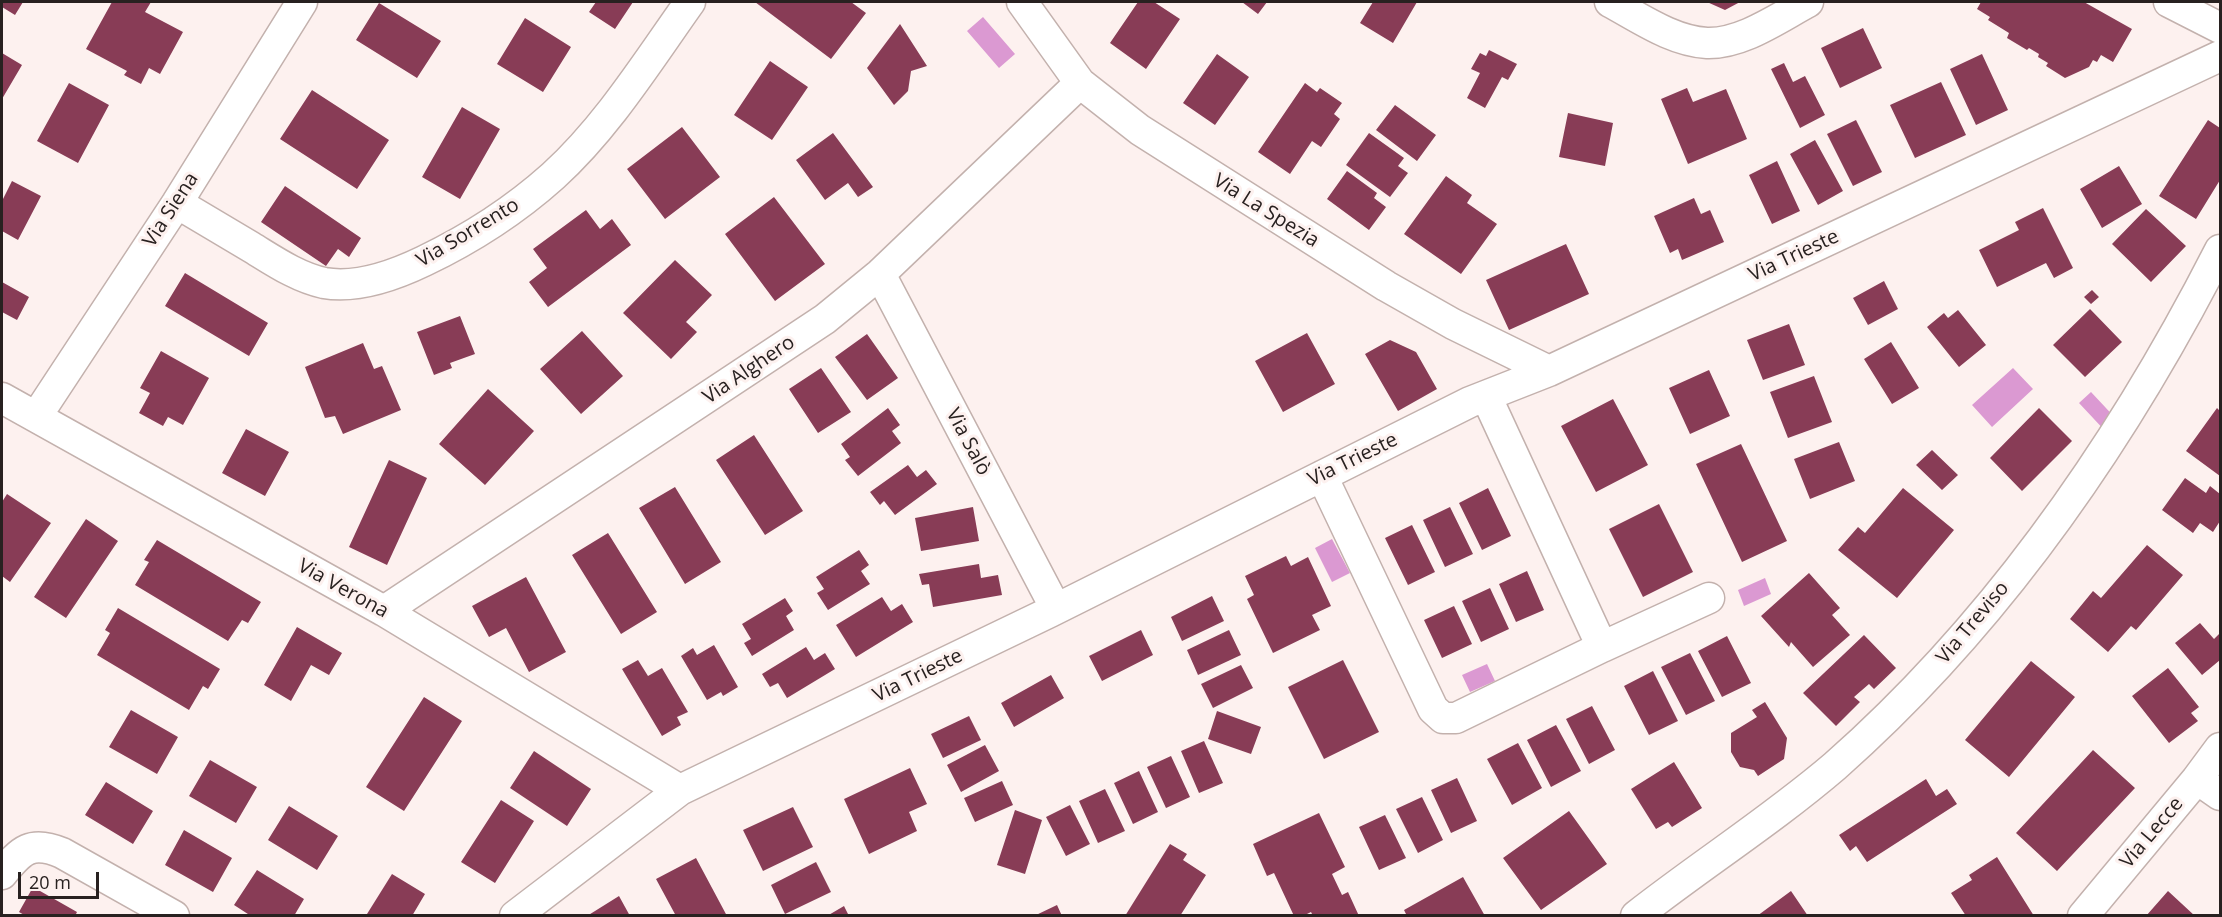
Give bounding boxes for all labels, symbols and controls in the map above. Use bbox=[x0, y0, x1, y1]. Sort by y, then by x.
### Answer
street label: Via Siena bbox=[138, 168, 204, 252]
street label: Via La Spezia bbox=[1209, 169, 1323, 253]
street label: Via Sorrento bbox=[412, 193, 524, 273]
street label: Via Trieste bbox=[1745, 225, 1843, 287]
street label: Via Alghero bbox=[699, 331, 799, 409]
street label: Via Salò bbox=[940, 404, 996, 480]
street label: Via Trieste bbox=[1304, 428, 1402, 492]
street label: Via Verona bbox=[293, 554, 393, 624]
street label: Via Treviso bbox=[1932, 577, 2014, 669]
street label: Via Trieste bbox=[869, 644, 967, 708]
street label: Via Lecce bbox=[2115, 793, 2189, 873]
scale bar bbox=[21, 860, 102, 898]
text: 20 m bbox=[29, 870, 71, 894]

